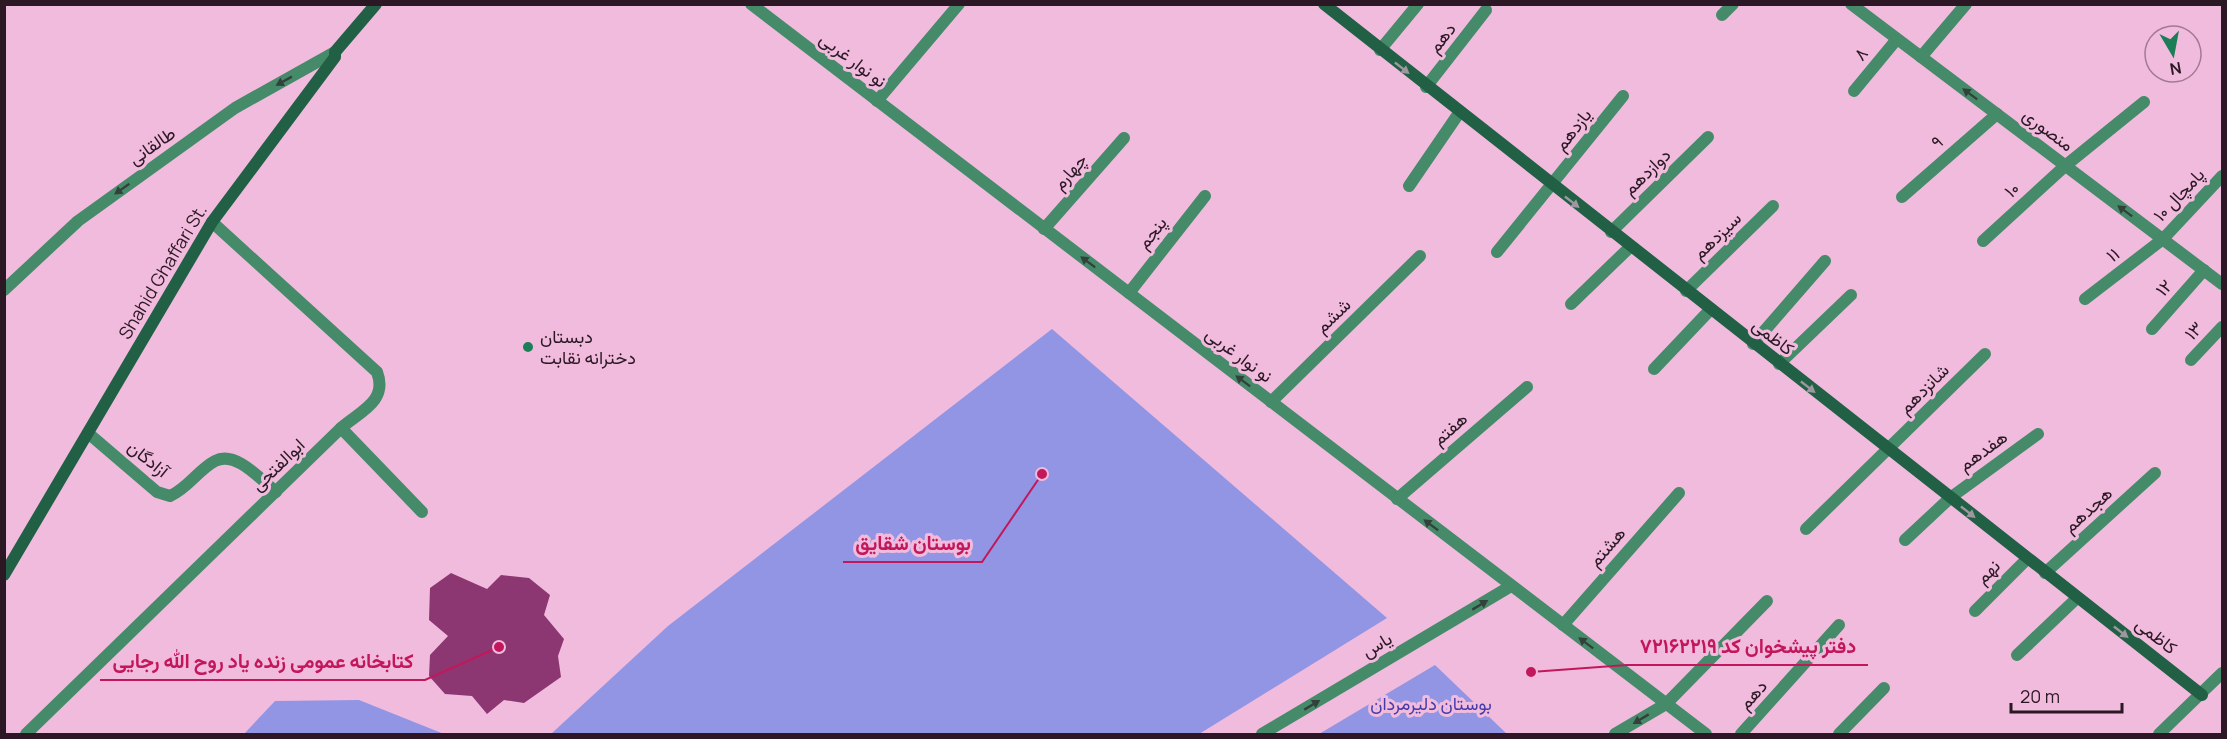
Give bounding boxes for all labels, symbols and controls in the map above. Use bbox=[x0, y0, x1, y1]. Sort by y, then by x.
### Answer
street label: دهم bbox=[1422, 17, 1461, 58]
north arrow bbox=[2143, 24, 2203, 84]
street label: نو نوار غربی bbox=[815, 26, 892, 92]
street label: ۸ bbox=[1848, 42, 1873, 65]
text: N bbox=[2168, 57, 2183, 81]
one-way arrow bbox=[1394, 62, 1410, 75]
one-way arrow bbox=[276, 76, 293, 86]
one-way arrow bbox=[1962, 88, 1977, 100]
street label: منصوری bbox=[2018, 102, 2079, 156]
street label: یازدهم bbox=[1548, 103, 1597, 156]
street label: طالقانی bbox=[123, 120, 180, 170]
street label: ۹ bbox=[1925, 129, 1947, 153]
street label: دوازدهم bbox=[1617, 142, 1676, 201]
street label: چهارم bbox=[1047, 148, 1093, 195]
street label: ۱۰ پامچال bbox=[2147, 162, 2210, 227]
street label: ۱۰ bbox=[1999, 176, 2024, 202]
one-way arrow bbox=[115, 183, 131, 195]
one-way arrow bbox=[1564, 195, 1580, 208]
street label: Shahid Ghaffari St. bbox=[112, 200, 212, 343]
one-way arrow bbox=[2118, 205, 2134, 217]
street label: سیزدهم bbox=[1687, 206, 1747, 265]
street label: پنجم bbox=[1131, 211, 1172, 254]
street label: ۱۱ bbox=[2101, 242, 2124, 267]
one-way arrow bbox=[1080, 256, 1096, 269]
street label: ۱۲ bbox=[2149, 274, 2177, 301]
street label: ششم bbox=[1309, 292, 1356, 339]
street label: کاظمی bbox=[1748, 312, 1799, 360]
street label: ۱۳ bbox=[2179, 316, 2208, 345]
street label: نو نوار غربی bbox=[1201, 321, 1278, 387]
place label: دبستان دخترانه نقابت bbox=[540, 324, 636, 369]
marker: دبستان دخترانه نقابت bbox=[521, 340, 535, 354]
street label: شانزدهم bbox=[1893, 358, 1954, 419]
one-way arrow bbox=[1235, 374, 1251, 387]
one-way arrow bbox=[1800, 380, 1816, 393]
street label: هفتم bbox=[1427, 406, 1473, 451]
street label: هفدهم bbox=[1953, 424, 2012, 477]
street label: ابوالفتحی bbox=[245, 433, 309, 496]
street label: آزادگان bbox=[123, 434, 176, 483]
street label: هجدهم bbox=[2058, 481, 2118, 538]
one-way arrow bbox=[1960, 506, 1975, 518]
one-way arrow bbox=[1423, 518, 1439, 531]
street label: هشتم bbox=[1582, 521, 1631, 572]
callout: بوستان شقایق bbox=[843, 524, 982, 562]
text: بوستان شقایق bbox=[855, 529, 971, 556]
street label: نهم bbox=[1970, 554, 2006, 590]
one-way arrow bbox=[1472, 599, 1488, 610]
street label: کاظمی bbox=[2131, 611, 2182, 659]
street label: یاس bbox=[1357, 626, 1396, 663]
one-way arrow bbox=[2113, 626, 2129, 639]
callout: دفتر پیشخوان کد ۷۲۱۶۲۲۱۹ bbox=[1627, 627, 1868, 665]
text: دفتر پیشخوان کد ۷۲۱۶۲۲۱۹ bbox=[1640, 632, 1856, 660]
one-way arrow bbox=[1578, 637, 1594, 650]
callout: کتابخانه عمومی زنده یاد روح الله رجایی bbox=[100, 642, 425, 680]
text: کتابخانه عمومی زنده یاد روح الله رجایی bbox=[112, 647, 414, 675]
street label: دهم bbox=[1732, 674, 1773, 715]
scale bar bbox=[2011, 676, 2122, 714]
text: 20 m bbox=[2020, 684, 2060, 708]
park label: بوستان دلیرمردان bbox=[1370, 691, 1492, 715]
one-way arrow bbox=[1304, 699, 1320, 710]
one-way arrow bbox=[1633, 714, 1649, 725]

